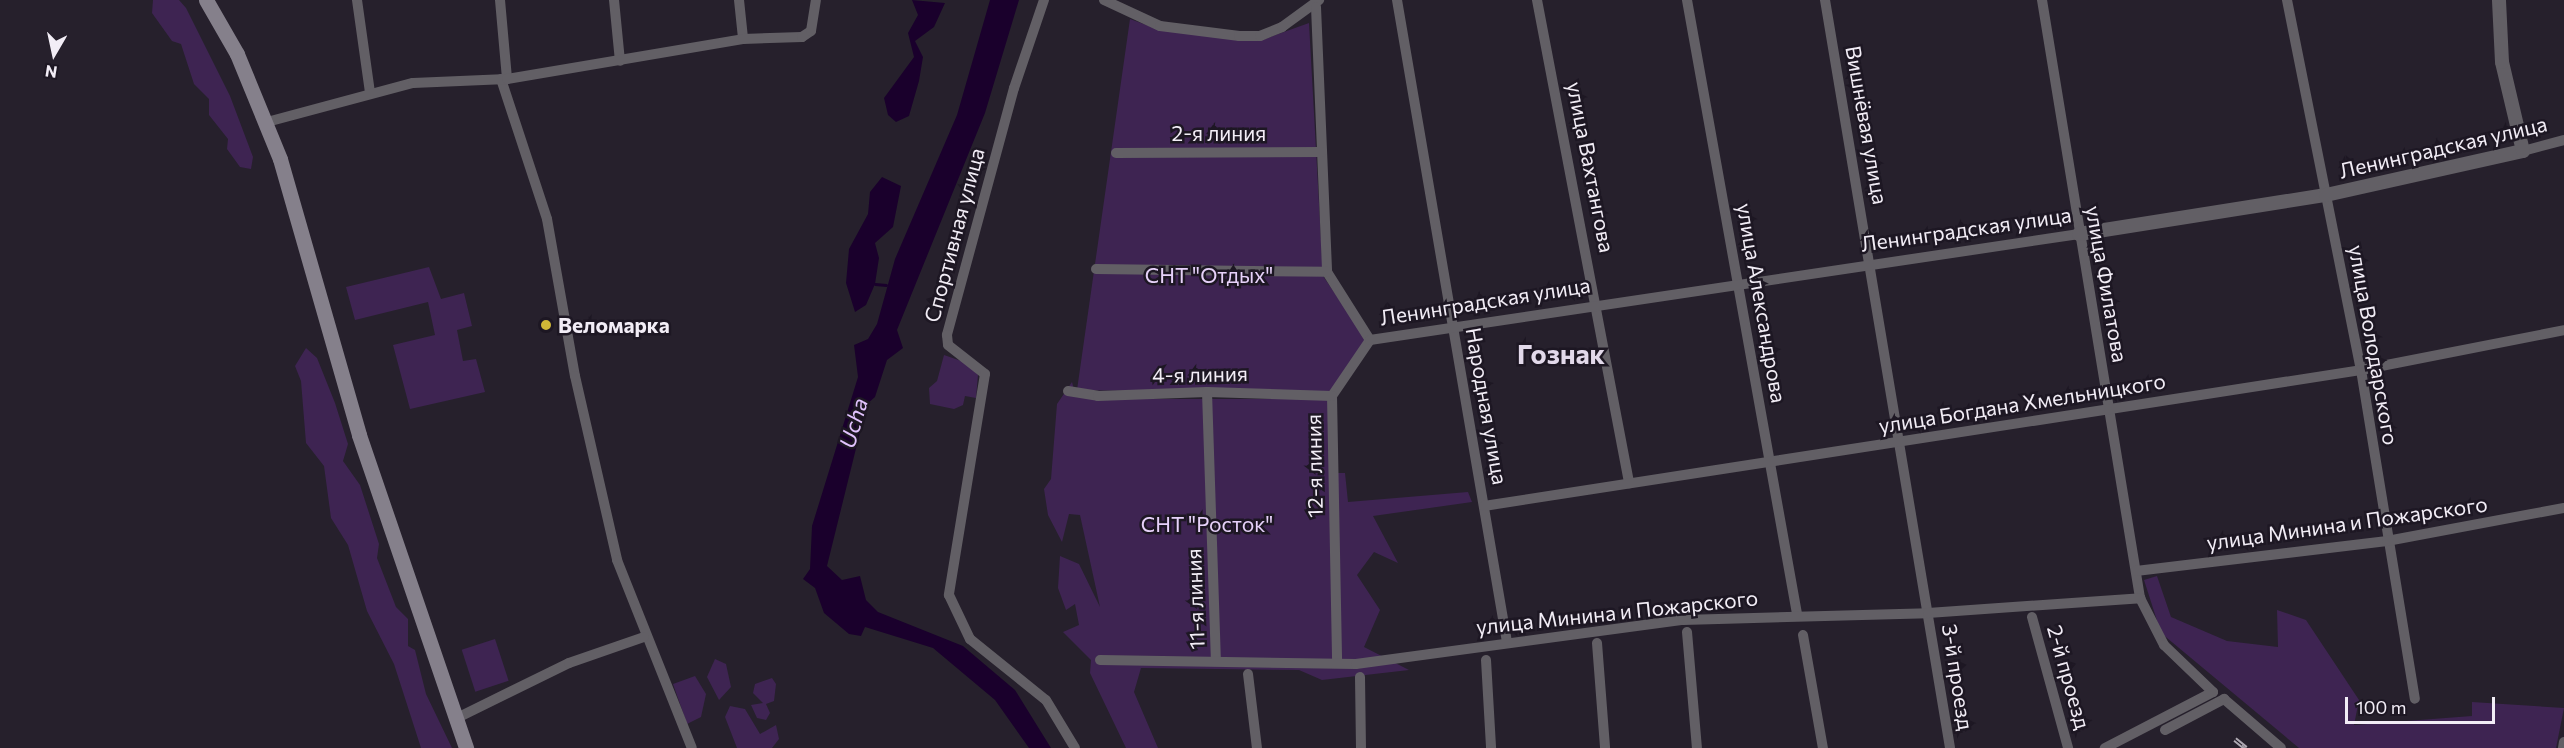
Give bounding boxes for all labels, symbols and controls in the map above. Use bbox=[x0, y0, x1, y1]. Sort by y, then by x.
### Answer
north arrow bbox=[24, 24, 84, 84]
street label: Вишнёвая улица bbox=[1841, 44, 1893, 206]
text: N bbox=[44, 62, 59, 83]
street label: улица Вахтангова bbox=[1562, 79, 1620, 255]
street label: Ленинградская улица bbox=[2337, 111, 2549, 183]
street label: 2-я линия bbox=[1172, 120, 1266, 146]
street label: Спортивная улица bbox=[919, 145, 989, 325]
street label: улица Александрова bbox=[1732, 201, 1792, 405]
street label: Ленинградская улица bbox=[1859, 202, 2073, 256]
street label: улица Филатова bbox=[2081, 204, 2133, 364]
street label: улица Володарского bbox=[2344, 243, 2404, 447]
park label: СНТ "Отдых" bbox=[1145, 262, 1273, 288]
street label: Ленинградская улица bbox=[1378, 272, 1592, 330]
place label: Веломарка bbox=[558, 312, 670, 338]
marker: Веломарка bbox=[539, 318, 553, 332]
street label: Народная улица bbox=[1461, 326, 1513, 486]
district label: Гознак bbox=[1517, 338, 1605, 370]
street label: 4-я линия bbox=[1152, 361, 1248, 387]
street label: улица Богдана Хмельницкого bbox=[1877, 368, 2167, 438]
water label: Ucha bbox=[833, 395, 873, 451]
street label: 12-я линия bbox=[1300, 414, 1328, 518]
street label: улица Минина и Пожарского bbox=[2205, 491, 2489, 555]
park label: СНТ "Росток" bbox=[1141, 511, 1273, 537]
street label: 11-я линия bbox=[1181, 548, 1209, 650]
street label: улица Минина и Пожарского bbox=[1475, 585, 1759, 639]
street label: 3-й проезд bbox=[1937, 622, 1979, 732]
street label: 2-й проезд bbox=[2042, 622, 2096, 732]
scale bar bbox=[2348, 685, 2498, 723]
text: 100 m bbox=[2356, 696, 2406, 718]

